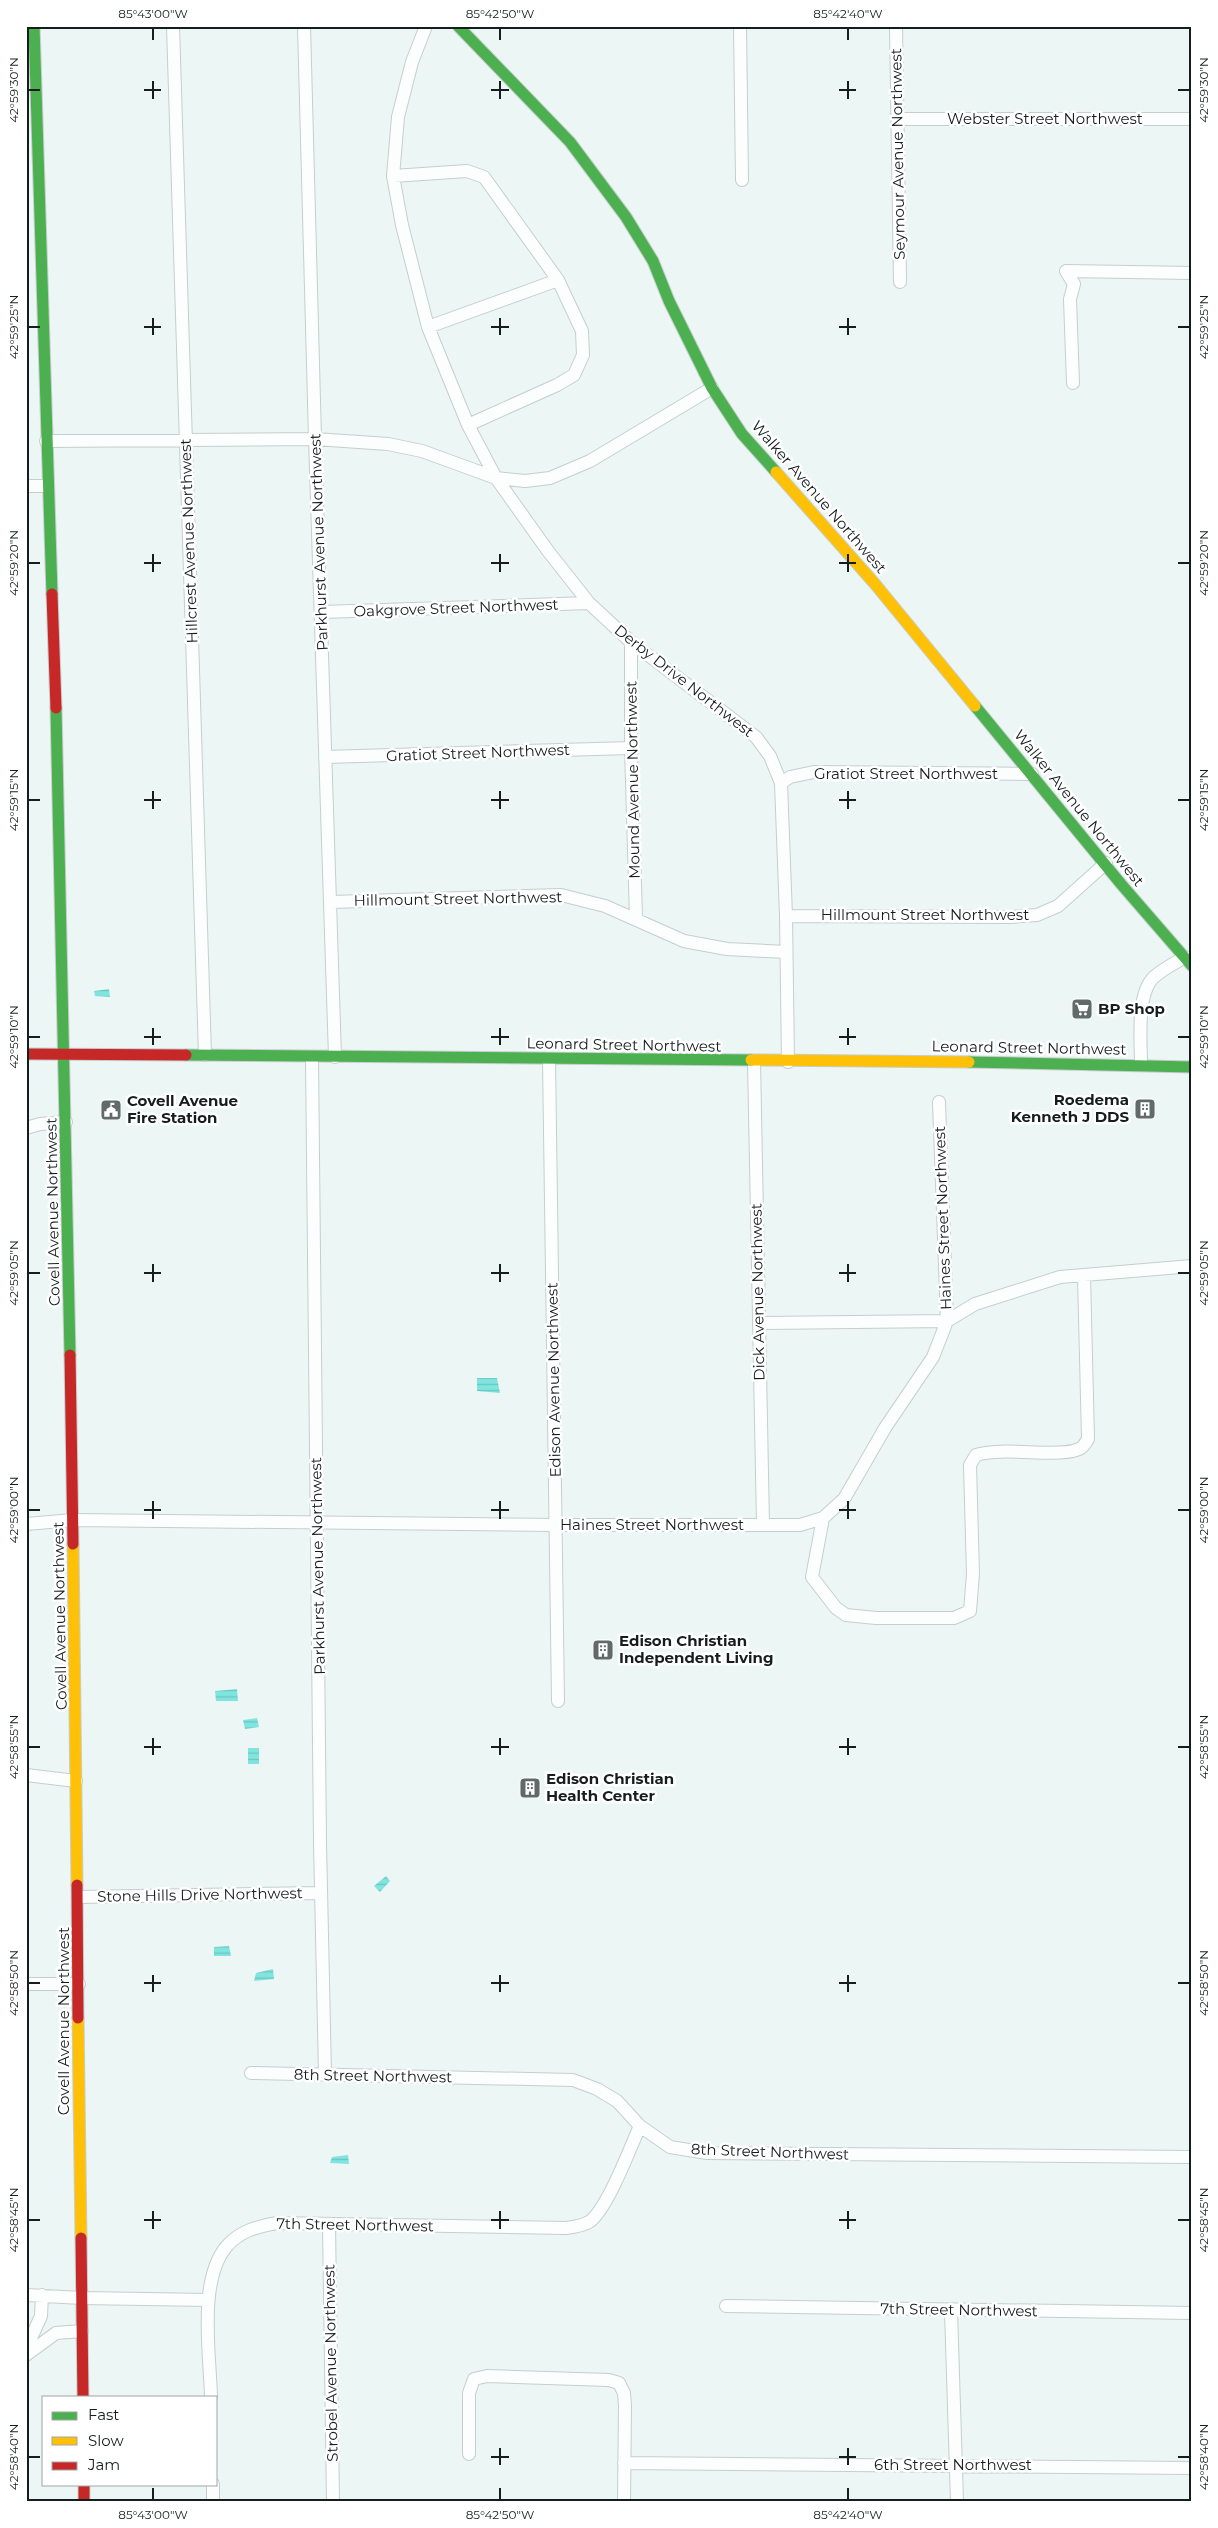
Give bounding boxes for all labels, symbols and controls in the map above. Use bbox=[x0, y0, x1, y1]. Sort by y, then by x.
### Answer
text: 85°43'00"W bbox=[118, 6, 188, 21]
text: 85°42'50"W bbox=[466, 6, 534, 21]
text: 85°42'40"W bbox=[813, 6, 883, 21]
street label: Seymour Avenue Northwest bbox=[886, 48, 909, 260]
text: 42°59'30"N bbox=[6, 57, 21, 123]
text: 42°59'30"N bbox=[1196, 57, 1211, 123]
street label: Webster Street Northwest bbox=[947, 109, 1143, 128]
text: 42°59'25"N bbox=[6, 295, 21, 359]
text: 42°59'25"N bbox=[1196, 295, 1211, 359]
street label: Walker Avenue Northwest bbox=[748, 416, 891, 577]
street label: Parkhurst Avenue Northwest bbox=[305, 433, 332, 651]
street label: Hillcrest Avenue Northwest bbox=[175, 438, 202, 644]
text: 42°59'20"N bbox=[6, 530, 21, 596]
text: 42°59'20"N bbox=[1196, 530, 1211, 596]
street label: Oakgrove Street Northwest bbox=[353, 594, 559, 621]
street label: Derby Drive Northwest bbox=[611, 620, 758, 741]
street label: Mound Avenue Northwest bbox=[621, 681, 644, 879]
street label: Walker Avenue Northwest bbox=[1010, 725, 1149, 890]
street label: Gratiot Street Northwest bbox=[386, 740, 570, 765]
street label: Gratiot Street Northwest bbox=[814, 764, 998, 783]
text: 42°59'15"N bbox=[6, 769, 21, 831]
text: 42°59'15"N bbox=[1196, 769, 1211, 831]
street label: Hillmount Street Northwest bbox=[354, 887, 562, 910]
street label: Hillmount Street Northwest bbox=[821, 905, 1029, 924]
supermarket icon: BP Shop bbox=[1070, 997, 1094, 1021]
place label: BP Shop bbox=[1098, 999, 1165, 1018]
text: 42°59'10"N bbox=[6, 1005, 21, 1069]
text: 42°59'10"N bbox=[1196, 1005, 1211, 1069]
street label: Leonard Street Northwest bbox=[526, 1033, 722, 1056]
street label: Leonard Street Northwest bbox=[931, 1036, 1127, 1059]
place label: Roedema Kenneth J DDS bbox=[1011, 1090, 1129, 1126]
place label: Covell Avenue Fire Station bbox=[127, 1091, 238, 1127]
building icon: Roedema Kenneth J DDS bbox=[1133, 1097, 1157, 1121]
public building icon: Covell Avenue Fire Station bbox=[99, 1098, 123, 1122]
street label: Covell Avenue Northwest bbox=[41, 1118, 64, 1306]
street label: Haines Street Northwest bbox=[930, 1126, 955, 1310]
street label: Dick Avenue Northwest bbox=[746, 1203, 769, 1381]
text: 42°59'05"N bbox=[6, 1240, 21, 1306]
text: 42°59'05"N bbox=[1196, 1240, 1211, 1306]
street label: Edison Avenue Northwest bbox=[542, 1282, 565, 1478]
street label: Parkhurst Avenue Northwest bbox=[306, 1457, 329, 1675]
text: 42°59'00"N bbox=[6, 1477, 21, 1543]
text: 42°59'00"N bbox=[1196, 1477, 1211, 1543]
street label: Haines Street Northwest bbox=[560, 1515, 744, 1534]
street label: Covell Avenue Northwest bbox=[48, 1522, 71, 1710]
place label: Edison Christian Independent Living bbox=[619, 1631, 773, 1667]
building icon: Edison Christian Independent Living bbox=[591, 1638, 615, 1662]
text: 42°58'55"N bbox=[6, 1715, 21, 1779]
text: 42°58'55"N bbox=[1196, 1715, 1211, 1779]
place label: Edison Christian Health Center bbox=[546, 1769, 674, 1805]
building icon: Edison Christian Health Center bbox=[518, 1776, 542, 1800]
street label: Stone Hills Drive Northwest bbox=[97, 1883, 303, 1906]
street label: Covell Avenue Northwest bbox=[54, 1927, 73, 2115]
text: 42°58'50"N bbox=[6, 1950, 21, 2016]
text: 42°58'50"N bbox=[1196, 1950, 1211, 2016]
street label: 8th Street Northwest bbox=[294, 2065, 452, 2086]
street label: 8th Street Northwest bbox=[691, 2139, 849, 2164]
text: 42°58'45"N bbox=[6, 2187, 21, 2253]
text: 42°58'45"N bbox=[1196, 2187, 1211, 2253]
street label: 7th Street Northwest bbox=[276, 2214, 434, 2235]
street label: Strobel Avenue Northwest bbox=[319, 2264, 342, 2462]
street label: 7th Street Northwest bbox=[880, 2299, 1038, 2320]
legend bbox=[42, 2396, 218, 2486]
text: Fast bbox=[88, 2405, 119, 2424]
text: 42°58'40"N bbox=[6, 2424, 21, 2490]
text: 42°58'40"N bbox=[1196, 2424, 1211, 2490]
text: Slow bbox=[88, 2431, 124, 2450]
text: Jam bbox=[87, 2455, 120, 2474]
street label: 6th Street Northwest bbox=[874, 2455, 1032, 2474]
text: 85°43'00"W bbox=[118, 2507, 188, 2522]
text: 85°42'50"W bbox=[466, 2507, 534, 2522]
text: 85°42'40"W bbox=[813, 2507, 883, 2522]

